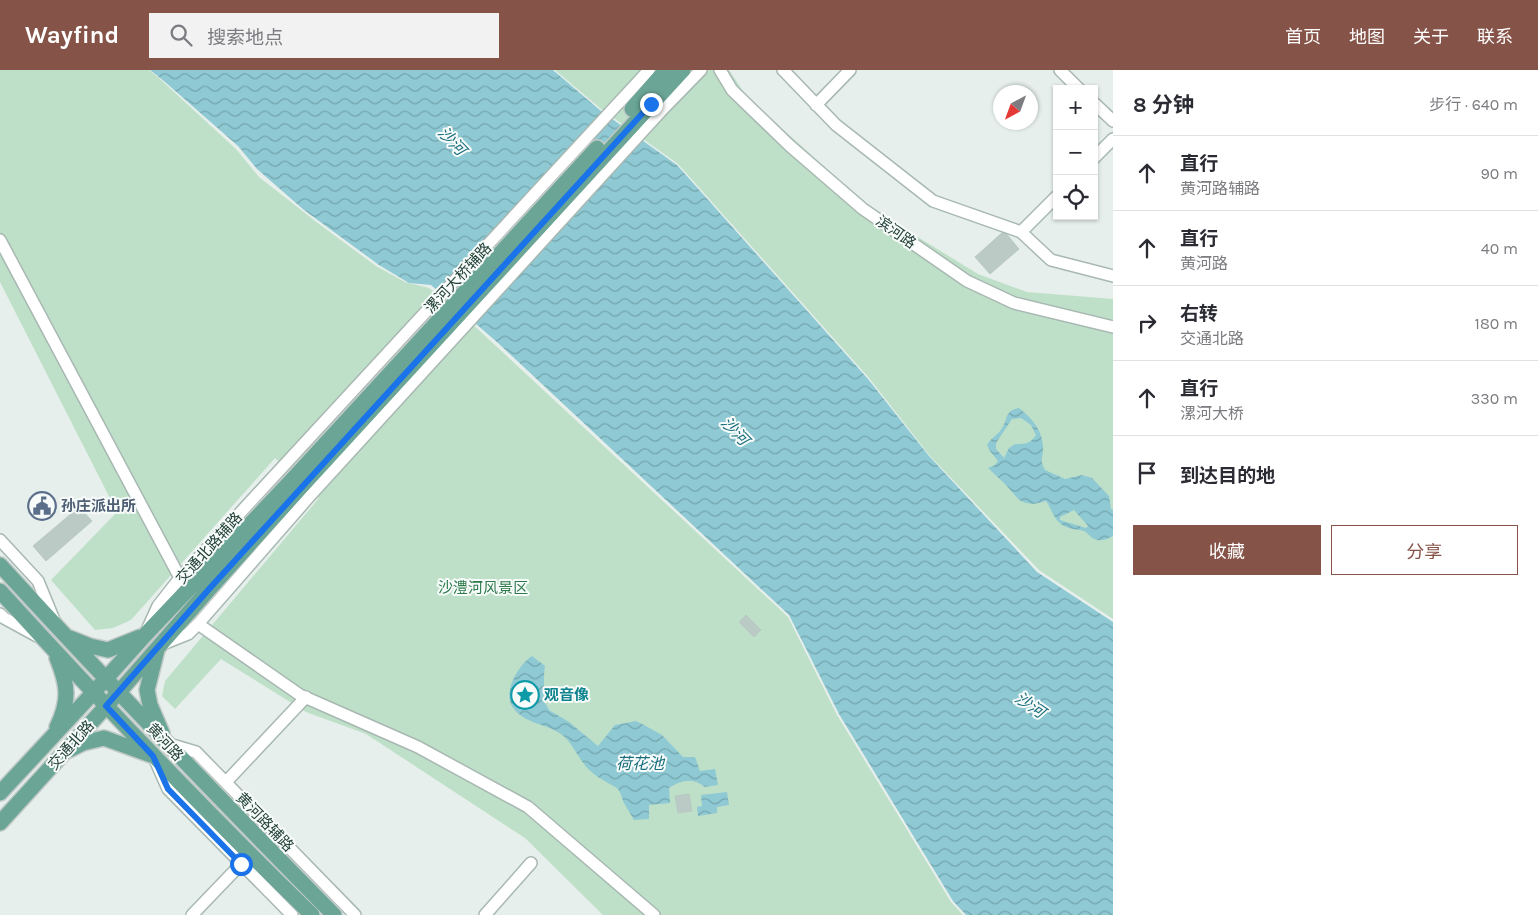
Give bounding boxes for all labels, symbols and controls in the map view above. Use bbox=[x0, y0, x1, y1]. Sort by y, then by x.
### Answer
search box bbox=[149, 13, 499, 58]
text: Wayfind bbox=[25, 21, 119, 49]
icon: search bbox=[167, 21, 195, 49]
text: 首页 bbox=[1285, 26, 1321, 48]
text: 地图 bbox=[1349, 26, 1385, 48]
text: 关于 bbox=[1413, 26, 1449, 48]
text: 联系 bbox=[1477, 26, 1513, 48]
text: 搜索地点 bbox=[207, 27, 283, 49]
north arrow bbox=[993, 85, 1038, 130]
map controls bbox=[1053, 85, 1098, 220]
button: + bbox=[1053, 85, 1098, 130]
route end bbox=[640, 93, 663, 116]
text: 8 分钟 bbox=[1133, 93, 1194, 117]
text: 步行 · 640 m bbox=[1429, 95, 1518, 114]
water label: 沙河 bbox=[434, 123, 472, 161]
button: − bbox=[1053, 130, 1098, 175]
text: 直行 bbox=[1180, 153, 1218, 175]
icon: ahead bbox=[1133, 159, 1161, 187]
text: 90 m bbox=[1480, 164, 1518, 183]
button: locate bbox=[1053, 175, 1098, 220]
text: 黄河路辅路 bbox=[1180, 179, 1260, 198]
street label: 滨河路 bbox=[872, 212, 920, 252]
text: 直行 bbox=[1180, 228, 1218, 250]
icon: ahead bbox=[1133, 234, 1161, 262]
street label: 漯河大桥辅路 bbox=[421, 239, 495, 317]
text: 40 m bbox=[1481, 239, 1518, 258]
text: 黄河路 bbox=[1180, 254, 1228, 273]
text: 右转 bbox=[1180, 303, 1218, 325]
icon: right bbox=[1133, 309, 1161, 337]
text: 180 m bbox=[1475, 314, 1518, 333]
text: 交通北路 bbox=[1180, 329, 1244, 348]
text: 直行 bbox=[1180, 378, 1218, 400]
icon: ahead bbox=[1133, 384, 1161, 412]
text: 330 m bbox=[1471, 389, 1518, 408]
text: 漯河大桥 bbox=[1180, 404, 1244, 423]
water label: 沙河 bbox=[717, 413, 755, 451]
icon: arrive bbox=[1133, 459, 1161, 487]
text: 到达目的地 bbox=[1180, 465, 1275, 487]
public building icon: 孙庄派出所 bbox=[27, 491, 57, 521]
place label: 孙庄派出所 bbox=[61, 497, 136, 515]
street label: 交通北路辅路 bbox=[172, 509, 246, 587]
button: 收藏 bbox=[1133, 525, 1321, 575]
button: 分享 bbox=[1331, 525, 1518, 575]
park label: 沙澧河风景区 bbox=[438, 579, 528, 597]
place icon: 观音像 bbox=[510, 680, 540, 710]
place label: 观音像 bbox=[544, 686, 589, 704]
water label: 沙河 bbox=[1011, 688, 1051, 723]
street label: 交通北路 bbox=[44, 717, 98, 773]
street label: 黄河路 bbox=[143, 719, 187, 765]
water label: 荷花池 bbox=[616, 754, 666, 773]
street label: 黄河路辅路 bbox=[232, 789, 298, 855]
route start bbox=[230, 853, 253, 876]

